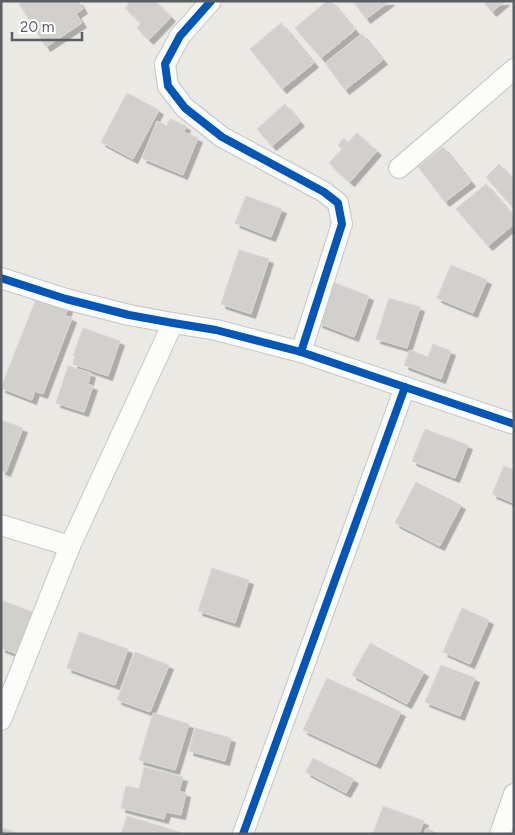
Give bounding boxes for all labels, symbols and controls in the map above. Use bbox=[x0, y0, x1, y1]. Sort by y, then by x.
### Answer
scale bar bbox=[12, 10, 82, 42]
text: 20 m bbox=[20, 18, 54, 36]

